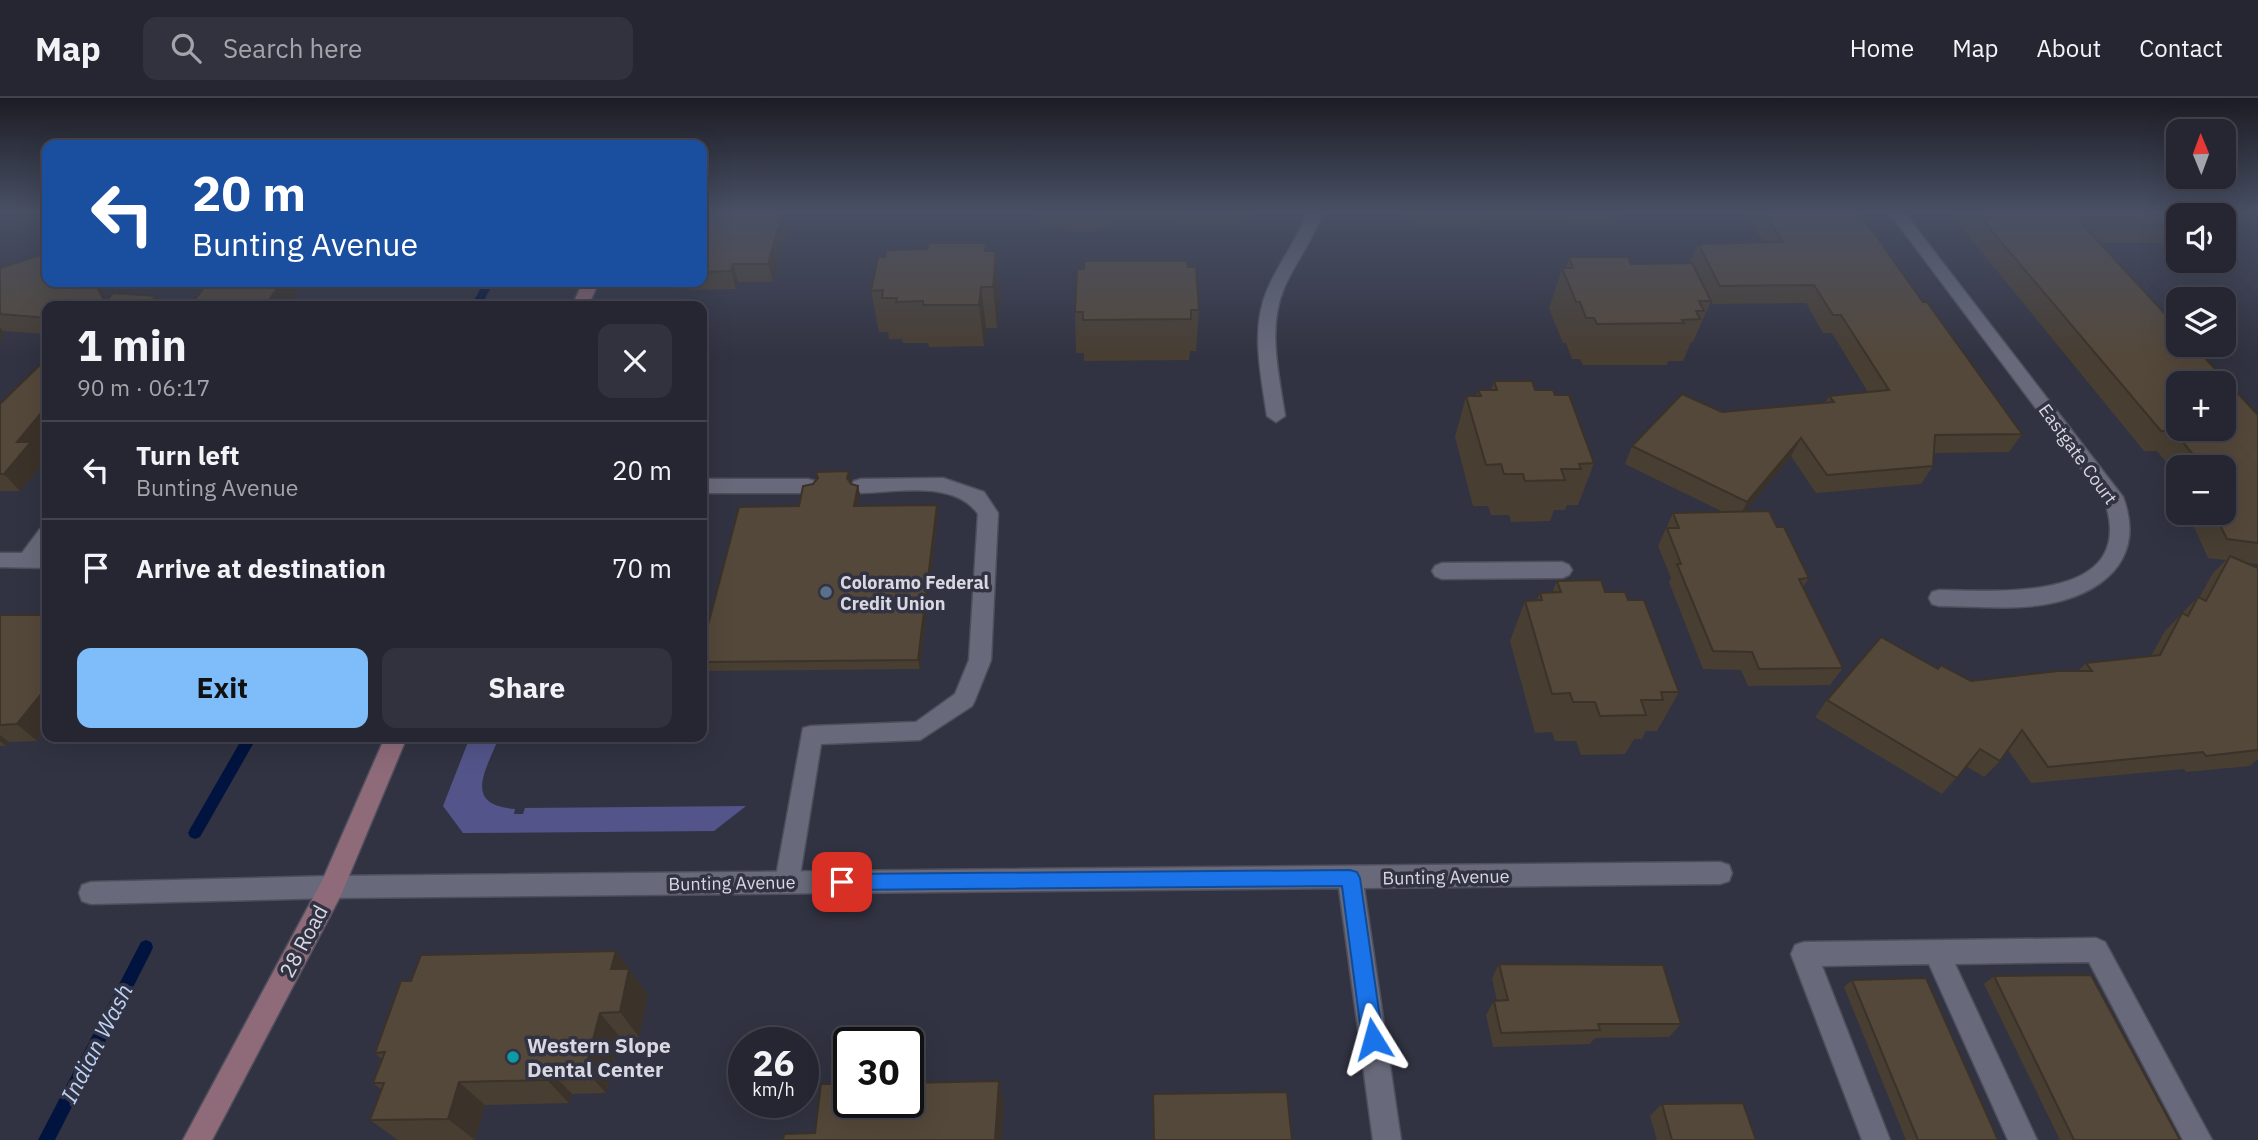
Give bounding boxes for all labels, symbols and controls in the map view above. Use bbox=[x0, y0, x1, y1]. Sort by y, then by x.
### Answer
search box bbox=[143, 17, 633, 80]
text: Map bbox=[35, 27, 101, 70]
icon: search bbox=[167, 29, 205, 67]
text: Search here bbox=[223, 31, 362, 65]
text: Home bbox=[1850, 32, 1914, 64]
text: Map bbox=[1952, 32, 1998, 64]
text: About bbox=[2036, 32, 2101, 64]
text: Contact bbox=[2139, 32, 2223, 64]
north arrow bbox=[2166, 119, 2236, 189]
map controls bbox=[2166, 119, 2236, 525]
text: 20 m bbox=[192, 161, 306, 224]
icon: left bbox=[77, 168, 168, 259]
button: sound bbox=[2166, 203, 2236, 273]
text: Bunting Avenue bbox=[192, 223, 418, 265]
button: layers bbox=[2166, 287, 2236, 357]
text: 1 min bbox=[77, 318, 187, 373]
button: close bbox=[598, 324, 672, 398]
button: + bbox=[2166, 371, 2236, 441]
text: 90 m · 06:17 bbox=[77, 372, 210, 402]
street label: Eastgate Court bbox=[2034, 399, 2122, 509]
text: Turn left bbox=[136, 438, 239, 472]
icon: left bbox=[77, 451, 115, 489]
text: 20 m bbox=[612, 453, 672, 487]
button: − bbox=[2166, 455, 2236, 525]
text: Bunting Avenue bbox=[136, 472, 298, 502]
icon: arrive bbox=[77, 549, 115, 587]
text: Arrive at destination bbox=[136, 551, 386, 585]
text: 70 m bbox=[612, 551, 672, 585]
place label: Coloramo Federal Credit Union bbox=[840, 571, 990, 615]
marker: Coloramo Federal Credit Union bbox=[818, 584, 834, 600]
button: Exit bbox=[77, 648, 368, 728]
button: Share bbox=[382, 648, 672, 728]
pin bbox=[812, 852, 872, 912]
icon: arrive bbox=[823, 863, 861, 901]
street label: Bunting Avenue bbox=[1382, 864, 1510, 890]
street label: Bunting Avenue bbox=[668, 870, 796, 896]
street label: 28 Road bbox=[272, 900, 334, 982]
water label: Indian Wash bbox=[53, 978, 139, 1108]
position arrow bbox=[1336, 1002, 1410, 1076]
speed limit sign: 30 bbox=[833, 1027, 924, 1118]
place label: Western Slope Dental Center bbox=[527, 1031, 671, 1083]
text: 26 bbox=[752, 1040, 795, 1086]
marker: Western Slope Dental Center bbox=[505, 1049, 521, 1065]
text: km/h bbox=[752, 1078, 795, 1101]

